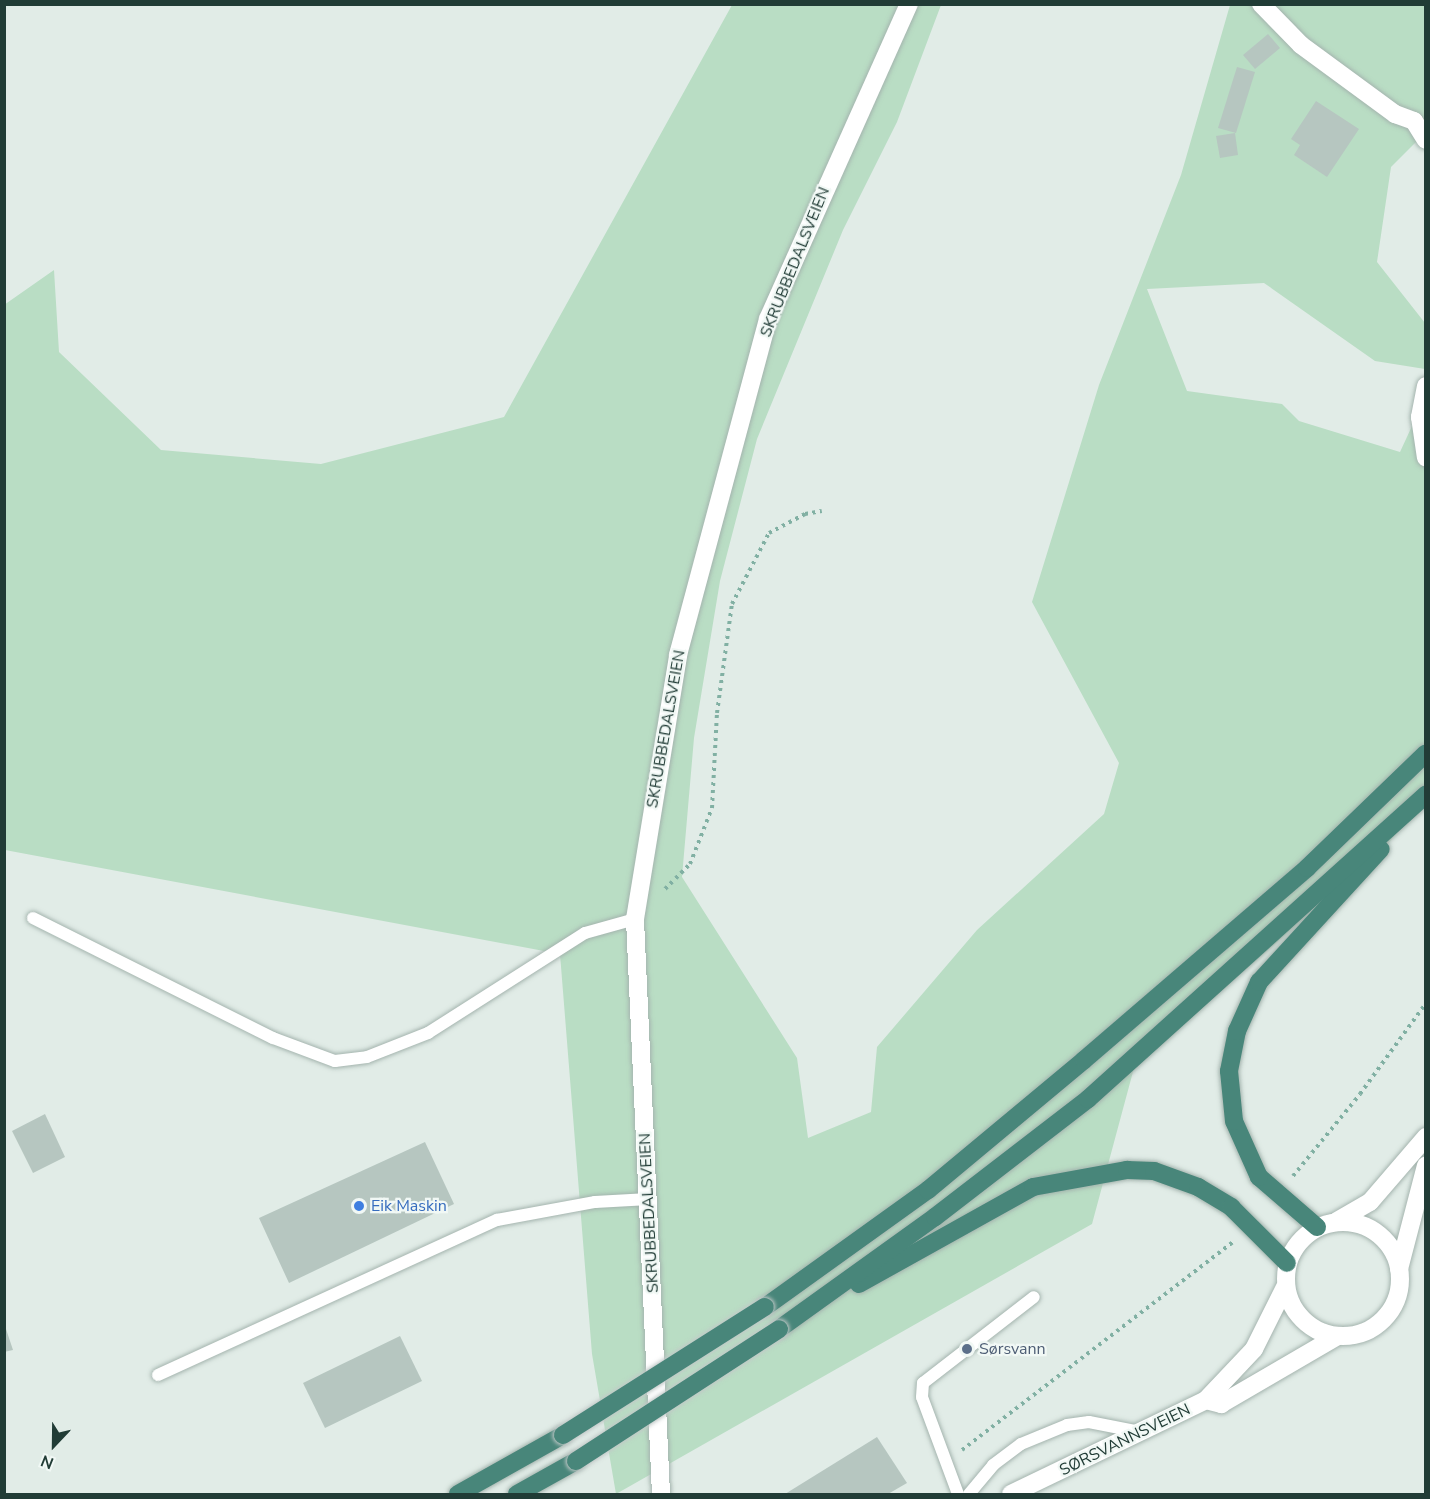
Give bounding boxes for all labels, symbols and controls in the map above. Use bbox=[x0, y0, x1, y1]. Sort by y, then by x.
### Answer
street label: SKRUBBEDALSVEIEN bbox=[756, 184, 834, 340]
street label: SKRUBBEDALSVEIEN bbox=[643, 648, 689, 810]
street label: SKRUBBEDALSVEIEN bbox=[635, 1133, 663, 1293]
place label: Eik Maskin bbox=[371, 1196, 447, 1216]
marker: Eik Maskin bbox=[352, 1199, 366, 1213]
place label: Sørsvann bbox=[979, 1339, 1046, 1359]
marker: Sørsvann bbox=[960, 1342, 974, 1356]
street label: SØRSVANNSVEIEN bbox=[1056, 1400, 1194, 1480]
north arrow bbox=[24, 1415, 84, 1475]
text: N bbox=[38, 1449, 57, 1474]

